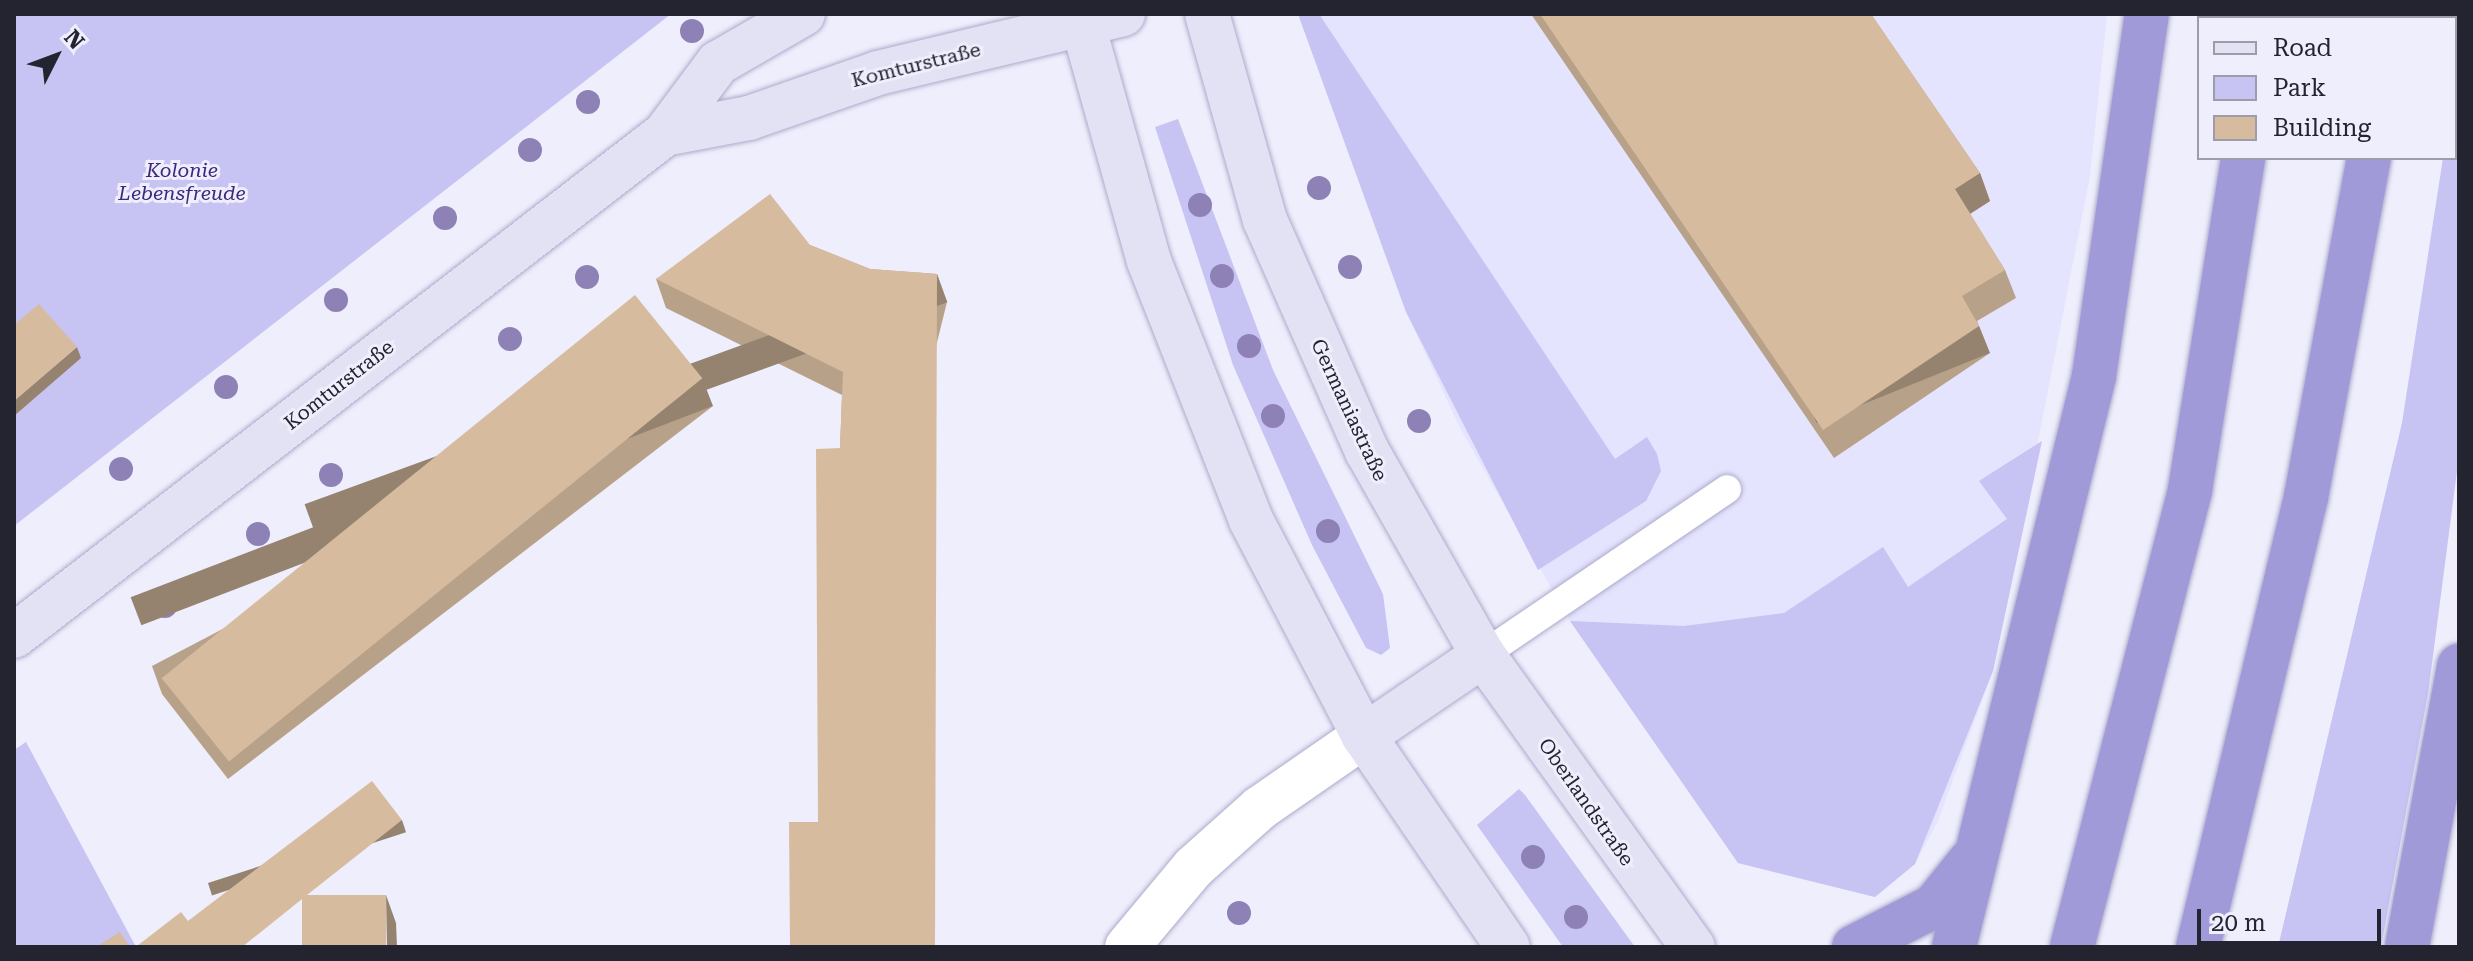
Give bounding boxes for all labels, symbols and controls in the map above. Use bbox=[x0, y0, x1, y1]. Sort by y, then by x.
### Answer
north arrow bbox=[16, 16, 96, 96]
legend bbox=[2197, 16, 2457, 160]
text: N bbox=[59, 25, 89, 54]
text: Road bbox=[2273, 34, 2332, 62]
street label: Komturstraße bbox=[849, 37, 983, 93]
text: Park bbox=[2273, 74, 2326, 102]
text: Building bbox=[2273, 114, 2371, 142]
park label: Kolonie Lebensfreude bbox=[118, 158, 246, 205]
street label: Komturstraße bbox=[280, 335, 398, 435]
street label: Germaniastraße bbox=[1306, 335, 1392, 485]
street label: Oberlandstraße bbox=[1533, 734, 1639, 870]
scale bar bbox=[2201, 893, 2385, 943]
text: 20 m bbox=[2211, 909, 2266, 937]

